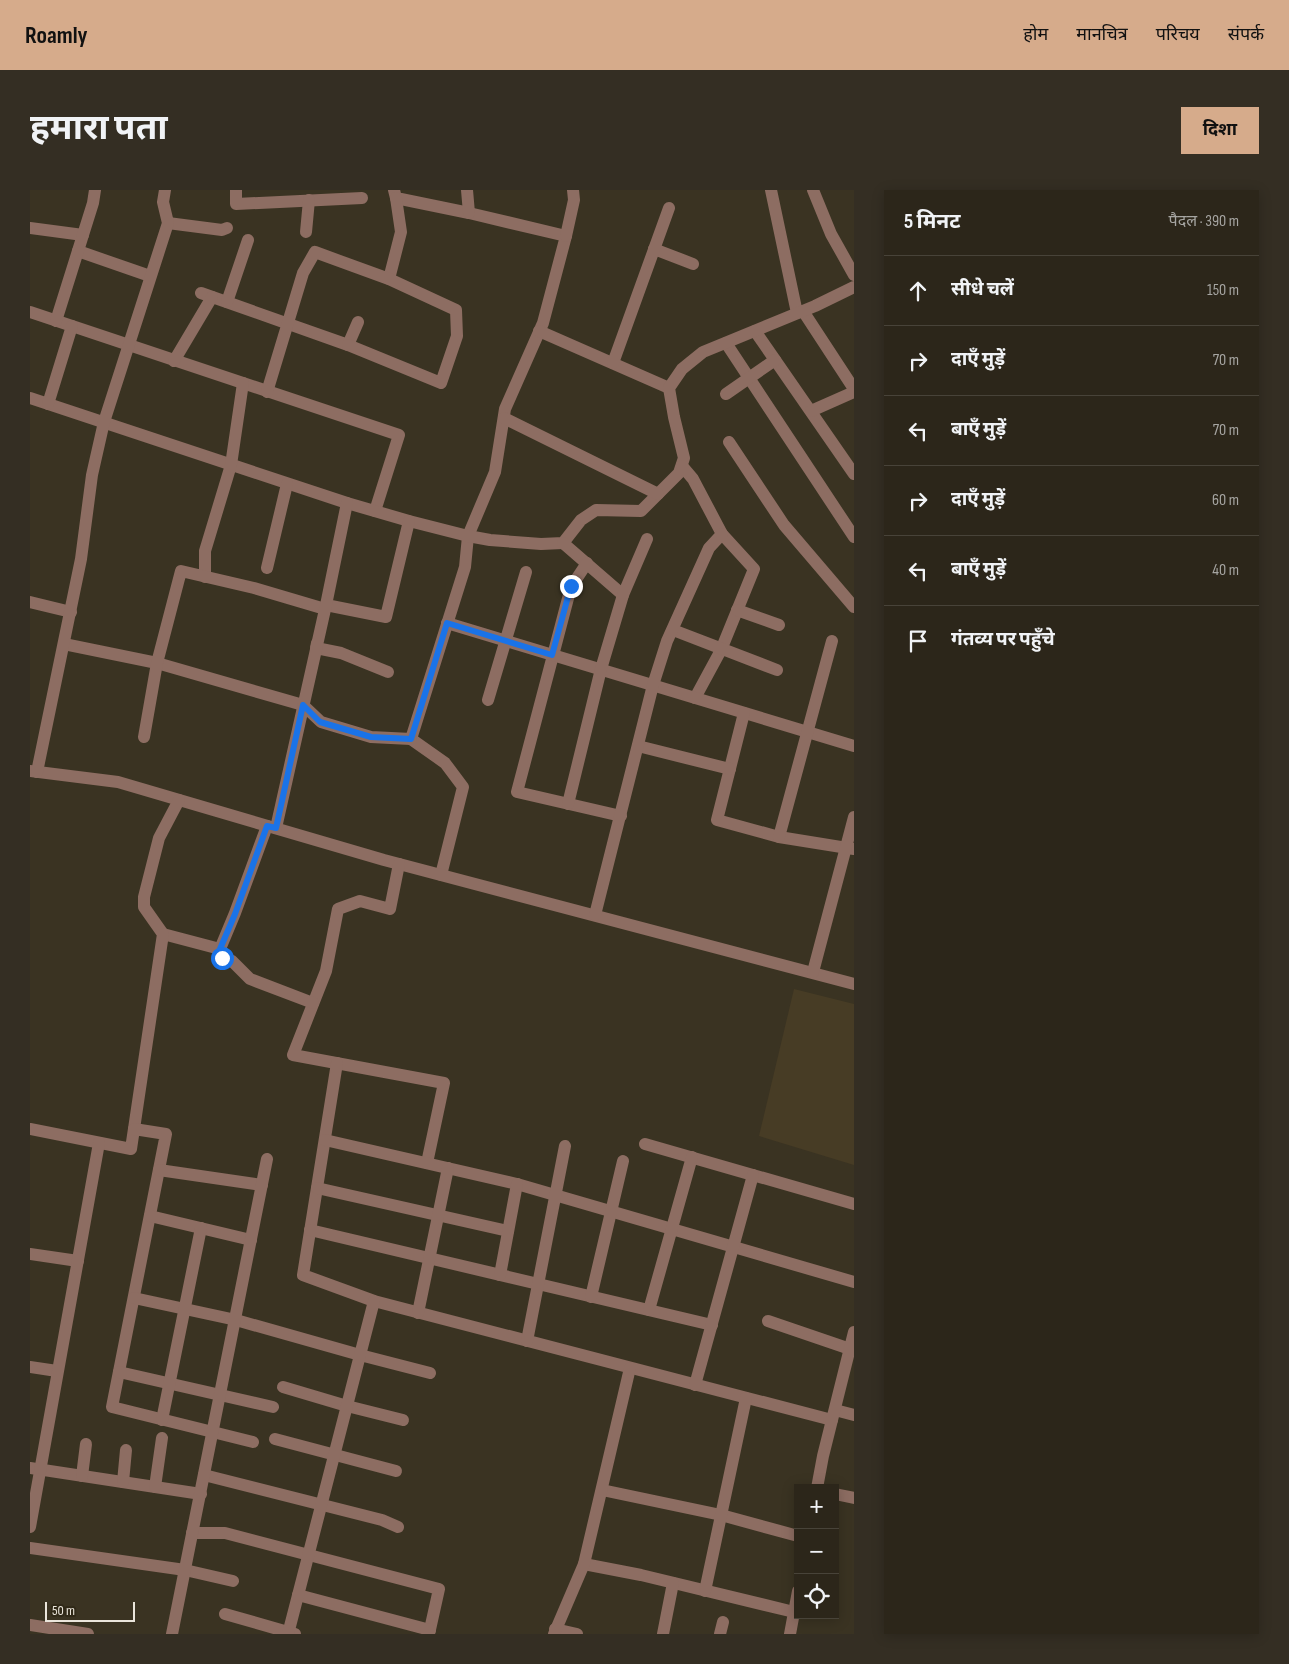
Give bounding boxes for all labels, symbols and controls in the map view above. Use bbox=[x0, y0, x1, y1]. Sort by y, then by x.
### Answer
text: Roamly bbox=[25, 21, 88, 50]
text: होम bbox=[1023, 24, 1048, 45]
text: मानचित्र bbox=[1076, 24, 1128, 45]
text: परिचय bbox=[1156, 24, 1200, 45]
text: संपर्क bbox=[1228, 24, 1264, 45]
text: हमारा पता bbox=[30, 107, 168, 150]
button: दिशा bbox=[1181, 107, 1259, 154]
text: 5 मिनट bbox=[904, 209, 961, 234]
text: पैदल · 390 m bbox=[1169, 212, 1239, 231]
icon: ahead bbox=[904, 277, 932, 305]
text: सीधे चलें bbox=[951, 278, 1014, 301]
text: 150 m bbox=[1207, 281, 1239, 300]
icon: right bbox=[904, 347, 932, 375]
text: दाएँ मुड़ें bbox=[951, 348, 1005, 371]
text: 70 m bbox=[1213, 351, 1239, 370]
icon: left bbox=[904, 417, 932, 445]
text: बाएँ मुड़ें bbox=[951, 418, 1006, 441]
text: 70 m bbox=[1213, 421, 1239, 440]
icon: right bbox=[904, 487, 932, 515]
text: दाएँ मुड़ें bbox=[951, 488, 1005, 511]
text: 60 m bbox=[1212, 491, 1239, 510]
icon: left bbox=[904, 557, 932, 585]
text: बाएँ मुड़ें bbox=[951, 558, 1006, 581]
text: 40 m bbox=[1212, 561, 1239, 580]
route end bbox=[560, 575, 583, 598]
icon: arrive bbox=[904, 627, 932, 655]
text: गंतव्य पर पहुँचे bbox=[951, 628, 1055, 651]
route start bbox=[211, 947, 234, 970]
map controls bbox=[794, 1484, 839, 1619]
button: + bbox=[794, 1484, 839, 1529]
button: − bbox=[794, 1529, 839, 1574]
button: locate bbox=[794, 1574, 839, 1619]
scale bar bbox=[45, 1599, 135, 1622]
text: 50 m bbox=[52, 1602, 75, 1619]

